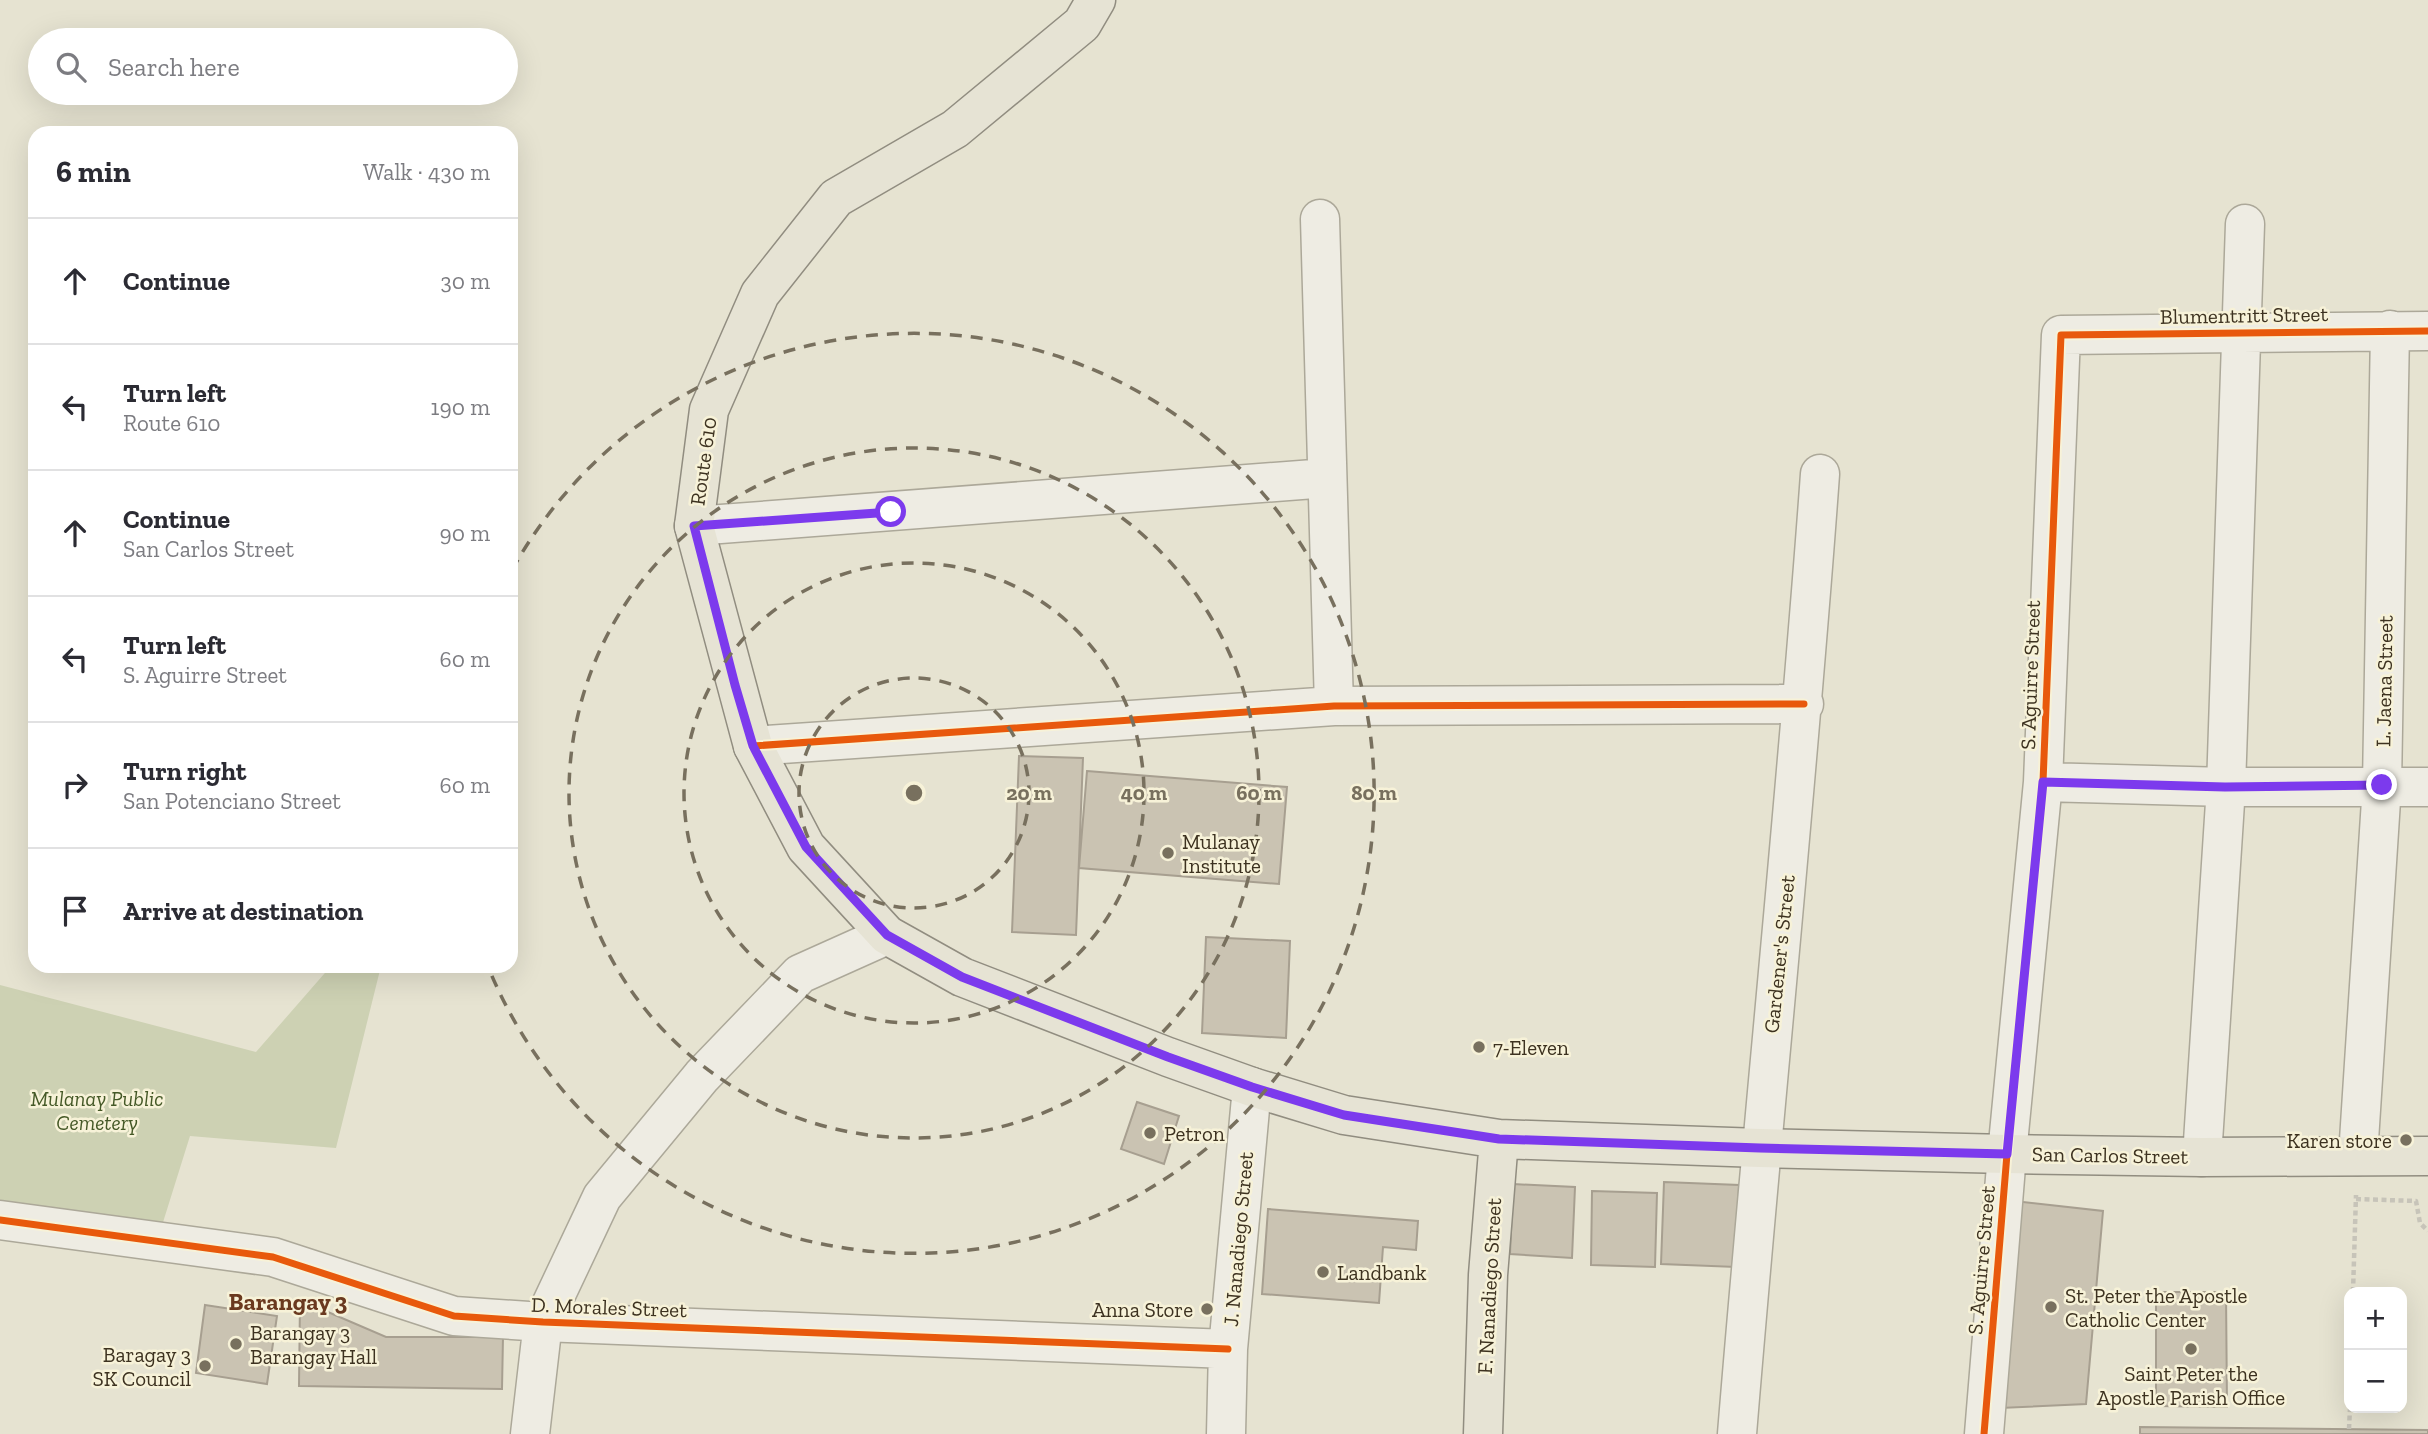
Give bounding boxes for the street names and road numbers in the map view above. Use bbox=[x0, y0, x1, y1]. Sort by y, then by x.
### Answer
street label: Blumentritt Street bbox=[2160, 301, 2328, 329]
street label: Route 610 bbox=[684, 415, 722, 507]
street label: S. Aguirre Street bbox=[2015, 600, 2045, 750]
street label: L. Jaena Street bbox=[2370, 615, 2398, 747]
street label: Gardener's Street bbox=[1758, 873, 1800, 1034]
street label: San Carlos Street bbox=[2032, 1141, 2188, 1169]
street label: J. Nanadiego Street bbox=[1218, 1150, 1258, 1327]
street label: S. Aguirre Street bbox=[1962, 1184, 2000, 1336]
street label: F. Nanadiego Street bbox=[1472, 1197, 1506, 1375]
street label: D. Morales Street bbox=[531, 1292, 688, 1322]

